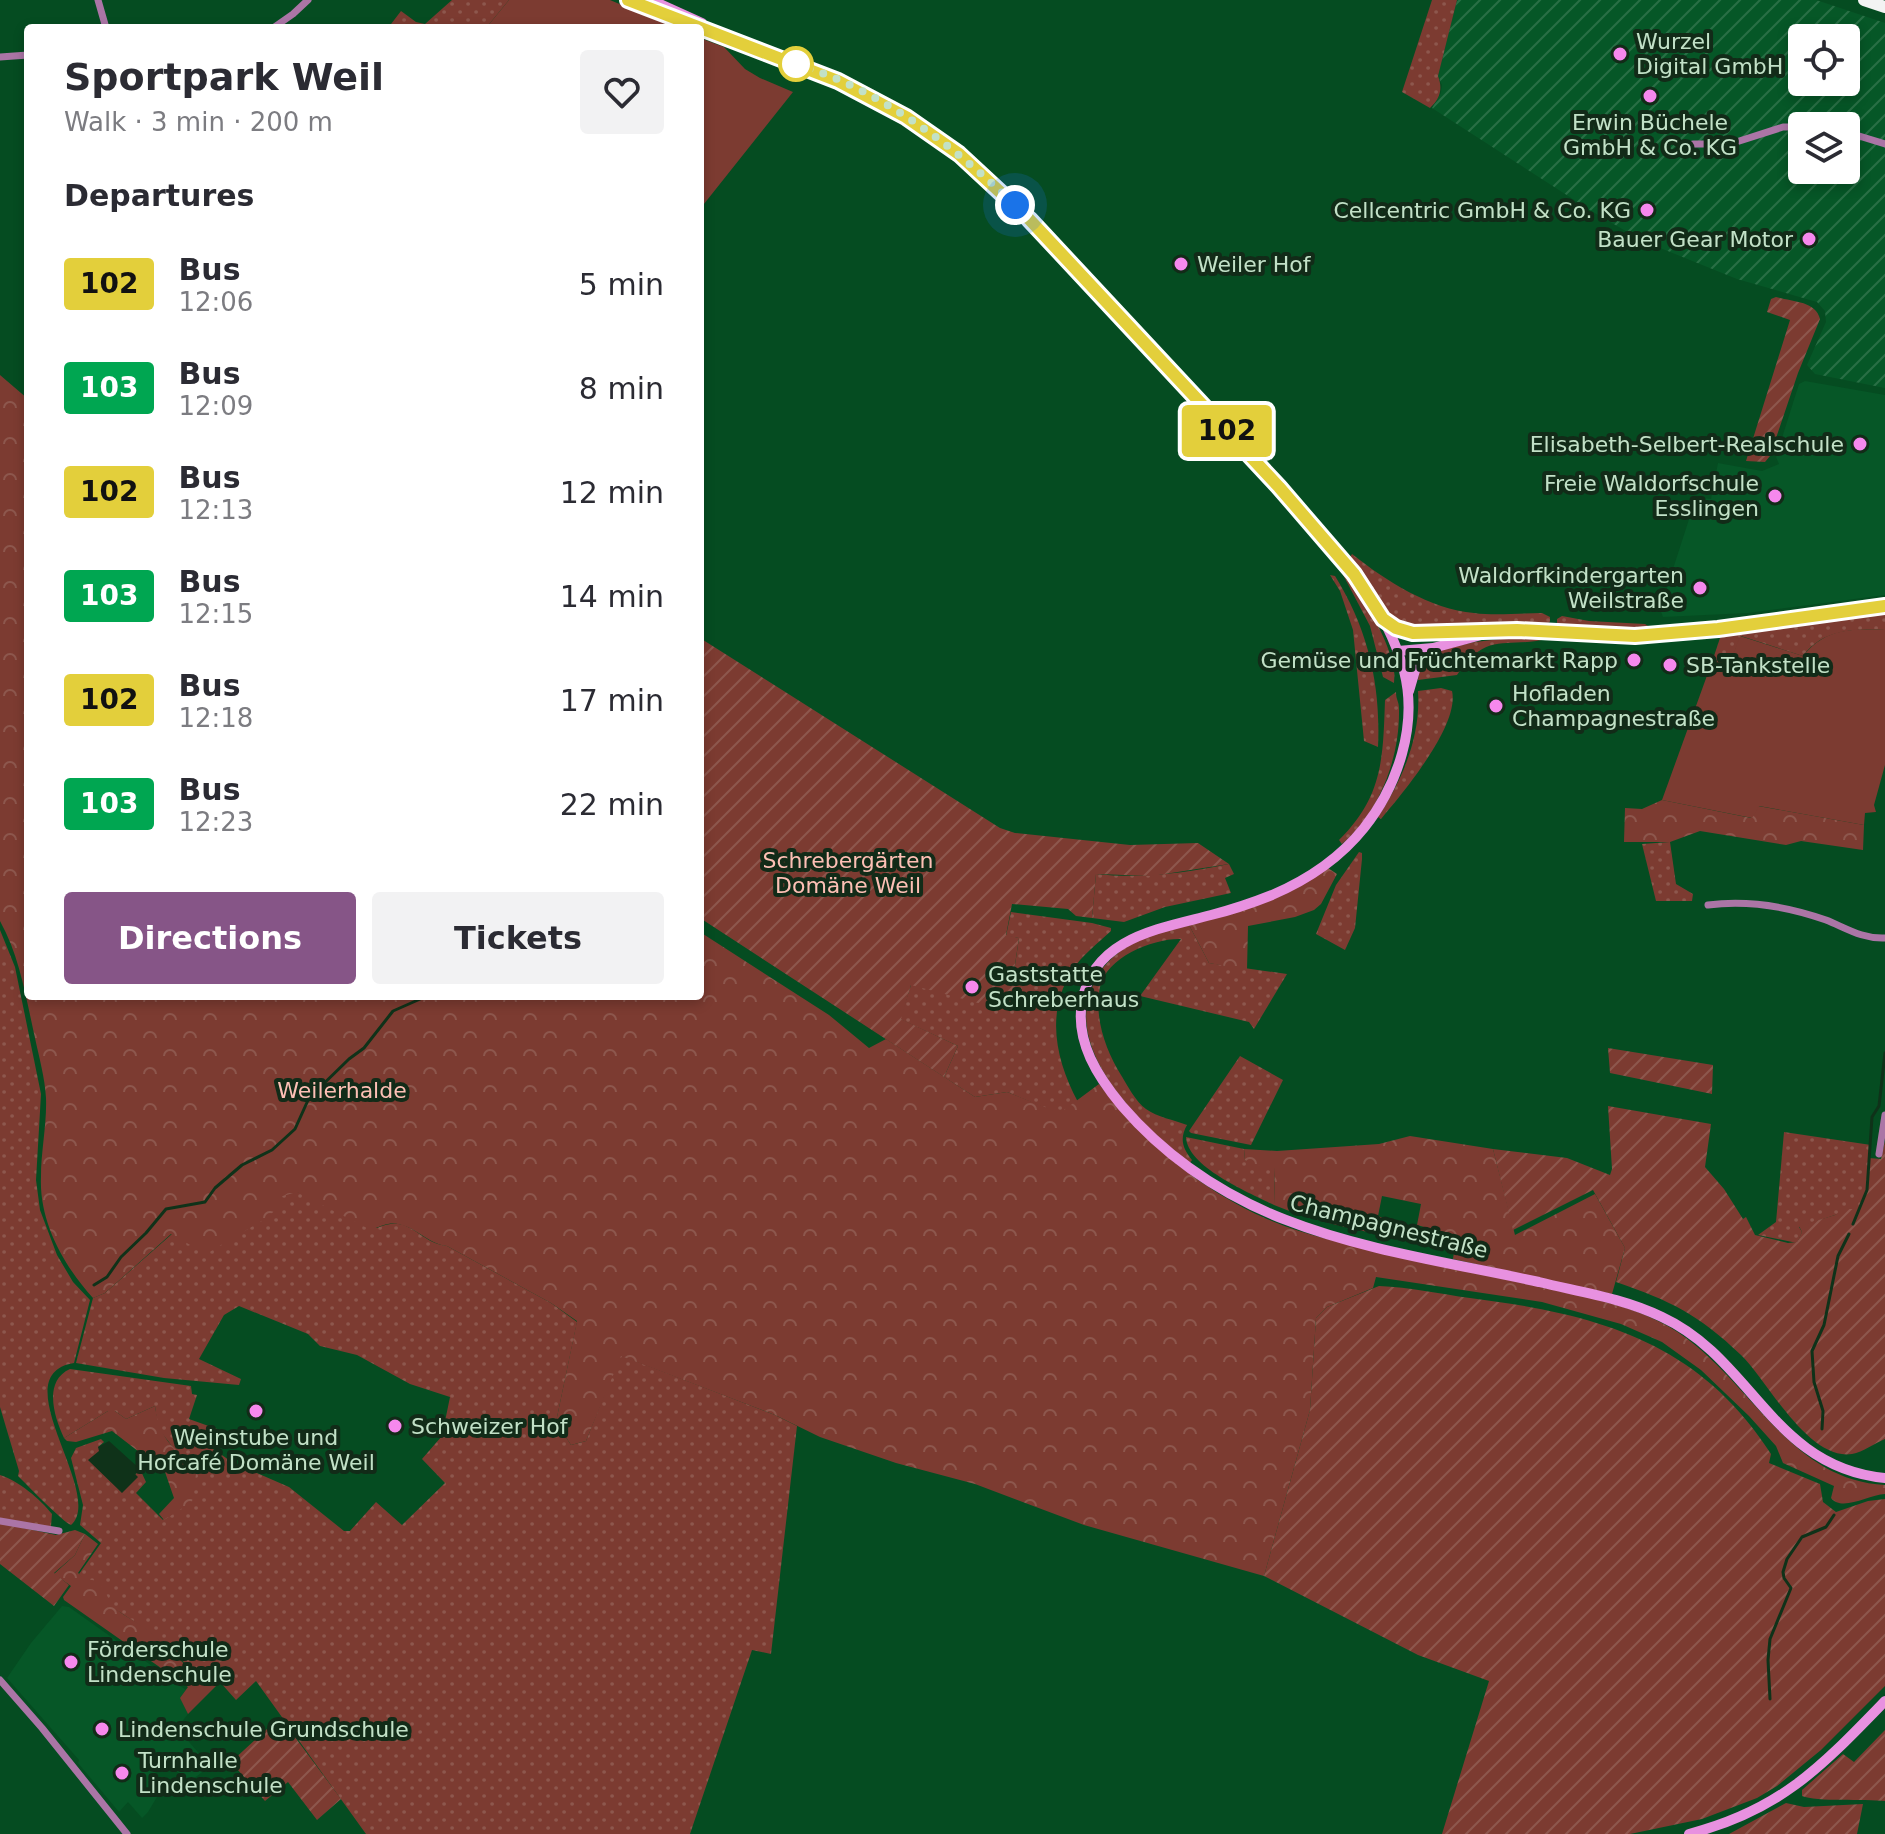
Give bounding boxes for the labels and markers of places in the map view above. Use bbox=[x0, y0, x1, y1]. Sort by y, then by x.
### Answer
place label: Wurzel Digital GmbH bbox=[1636, 29, 1783, 79]
marker: Wurzel Digital GmbH bbox=[1611, 45, 1629, 63]
unlabelled marker bbox=[779, 47, 813, 81]
marker: Erwin Büchele GmbH & Co. KG bbox=[1641, 87, 1659, 105]
place label: Erwin Büchele GmbH & Co. KG bbox=[1563, 110, 1737, 160]
place label: Cellcentric GmbH & Co. KG bbox=[1333, 198, 1631, 223]
marker: Cellcentric GmbH & Co. KG bbox=[1638, 201, 1656, 219]
place label: Bauer Gear Motor bbox=[1597, 227, 1794, 252]
marker: Bauer Gear Motor bbox=[1800, 230, 1818, 248]
place label: Weiler Hof bbox=[1197, 252, 1312, 277]
marker: Weiler Hof bbox=[1172, 255, 1190, 273]
place label: Elisabeth-Selbert-Realschule bbox=[1530, 432, 1844, 457]
marker: Elisabeth-Selbert-Realschule bbox=[1851, 435, 1869, 453]
place label: Freie Waldorfschule Esslingen bbox=[1544, 471, 1759, 521]
marker: Freie Waldorfschule Esslingen bbox=[1766, 487, 1784, 505]
place label: Waldorfkindergarten Weilstraße bbox=[1458, 563, 1684, 613]
marker: Waldorfkindergarten Weilstraße bbox=[1691, 579, 1709, 597]
place label: Gemüse und Früchtemarkt Rapp bbox=[1260, 648, 1618, 673]
marker: Gemüse und Früchtemarkt Rapp bbox=[1625, 651, 1643, 669]
place label: SB-Tankstelle bbox=[1686, 653, 1830, 678]
marker: SB-Tankstelle bbox=[1661, 656, 1679, 674]
place label: Hofladen Champagnestraße bbox=[1512, 681, 1715, 731]
marker: Hofladen Champagnestraße bbox=[1487, 697, 1505, 715]
place label: Gaststatte Schreberhaus bbox=[988, 962, 1139, 1012]
marker: Gaststatte Schreberhaus bbox=[963, 978, 981, 996]
marker: Weinstube und Hofcafé Domäne Weil bbox=[247, 1402, 265, 1420]
place label: Schweizer Hof bbox=[411, 1414, 569, 1439]
marker: Schweizer Hof bbox=[386, 1417, 404, 1435]
place label: Weinstube und Hofcafé Domäne Weil bbox=[137, 1425, 375, 1475]
place label: Förderschule Lindenschule bbox=[87, 1637, 232, 1687]
marker: Förderschule Lindenschule bbox=[62, 1653, 80, 1671]
place label: Lindenschule Grundschule bbox=[118, 1717, 409, 1742]
marker: Lindenschule Grundschule bbox=[93, 1720, 111, 1738]
place label: Turnhalle Lindenschule bbox=[137, 1748, 283, 1798]
marker: Turnhalle Lindenschule bbox=[113, 1764, 131, 1782]

